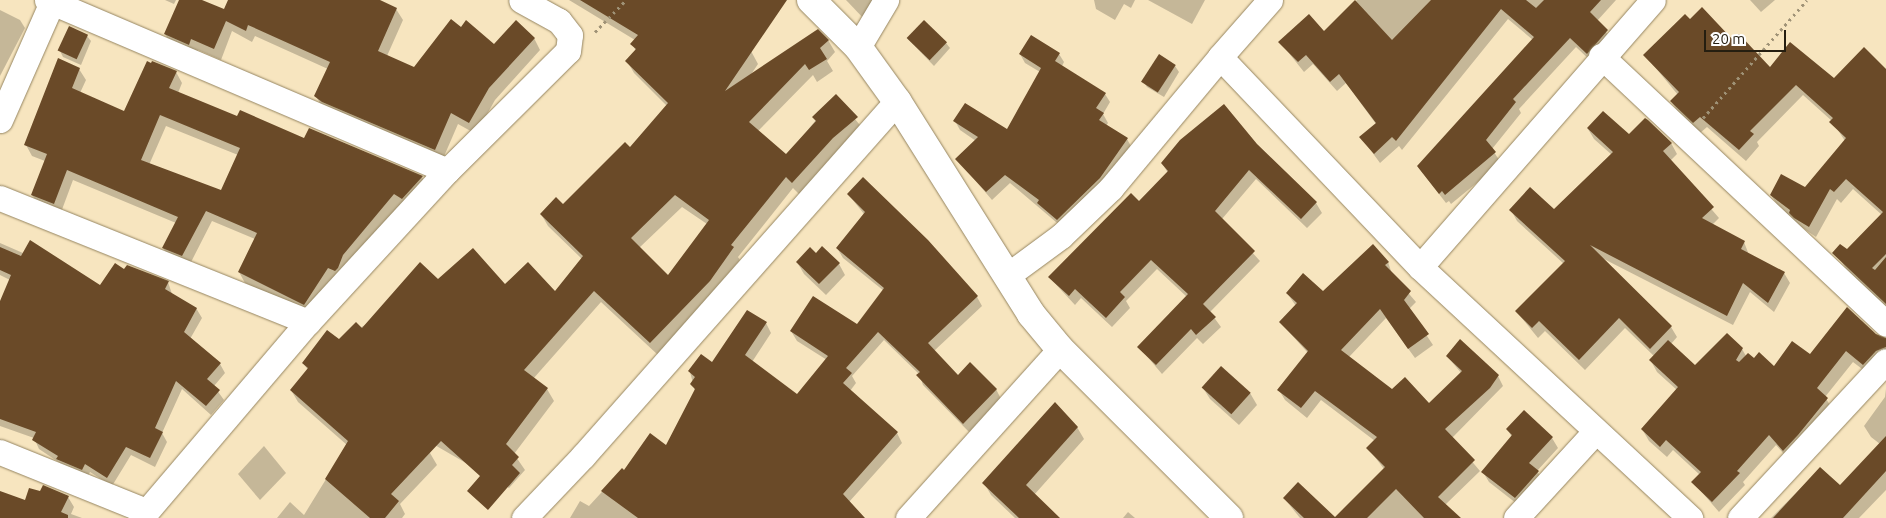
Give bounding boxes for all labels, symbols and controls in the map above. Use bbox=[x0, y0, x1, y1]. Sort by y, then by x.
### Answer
scale bar bbox=[1706, 20, 1788, 52]
text: 20 m bbox=[1712, 30, 1745, 47]

